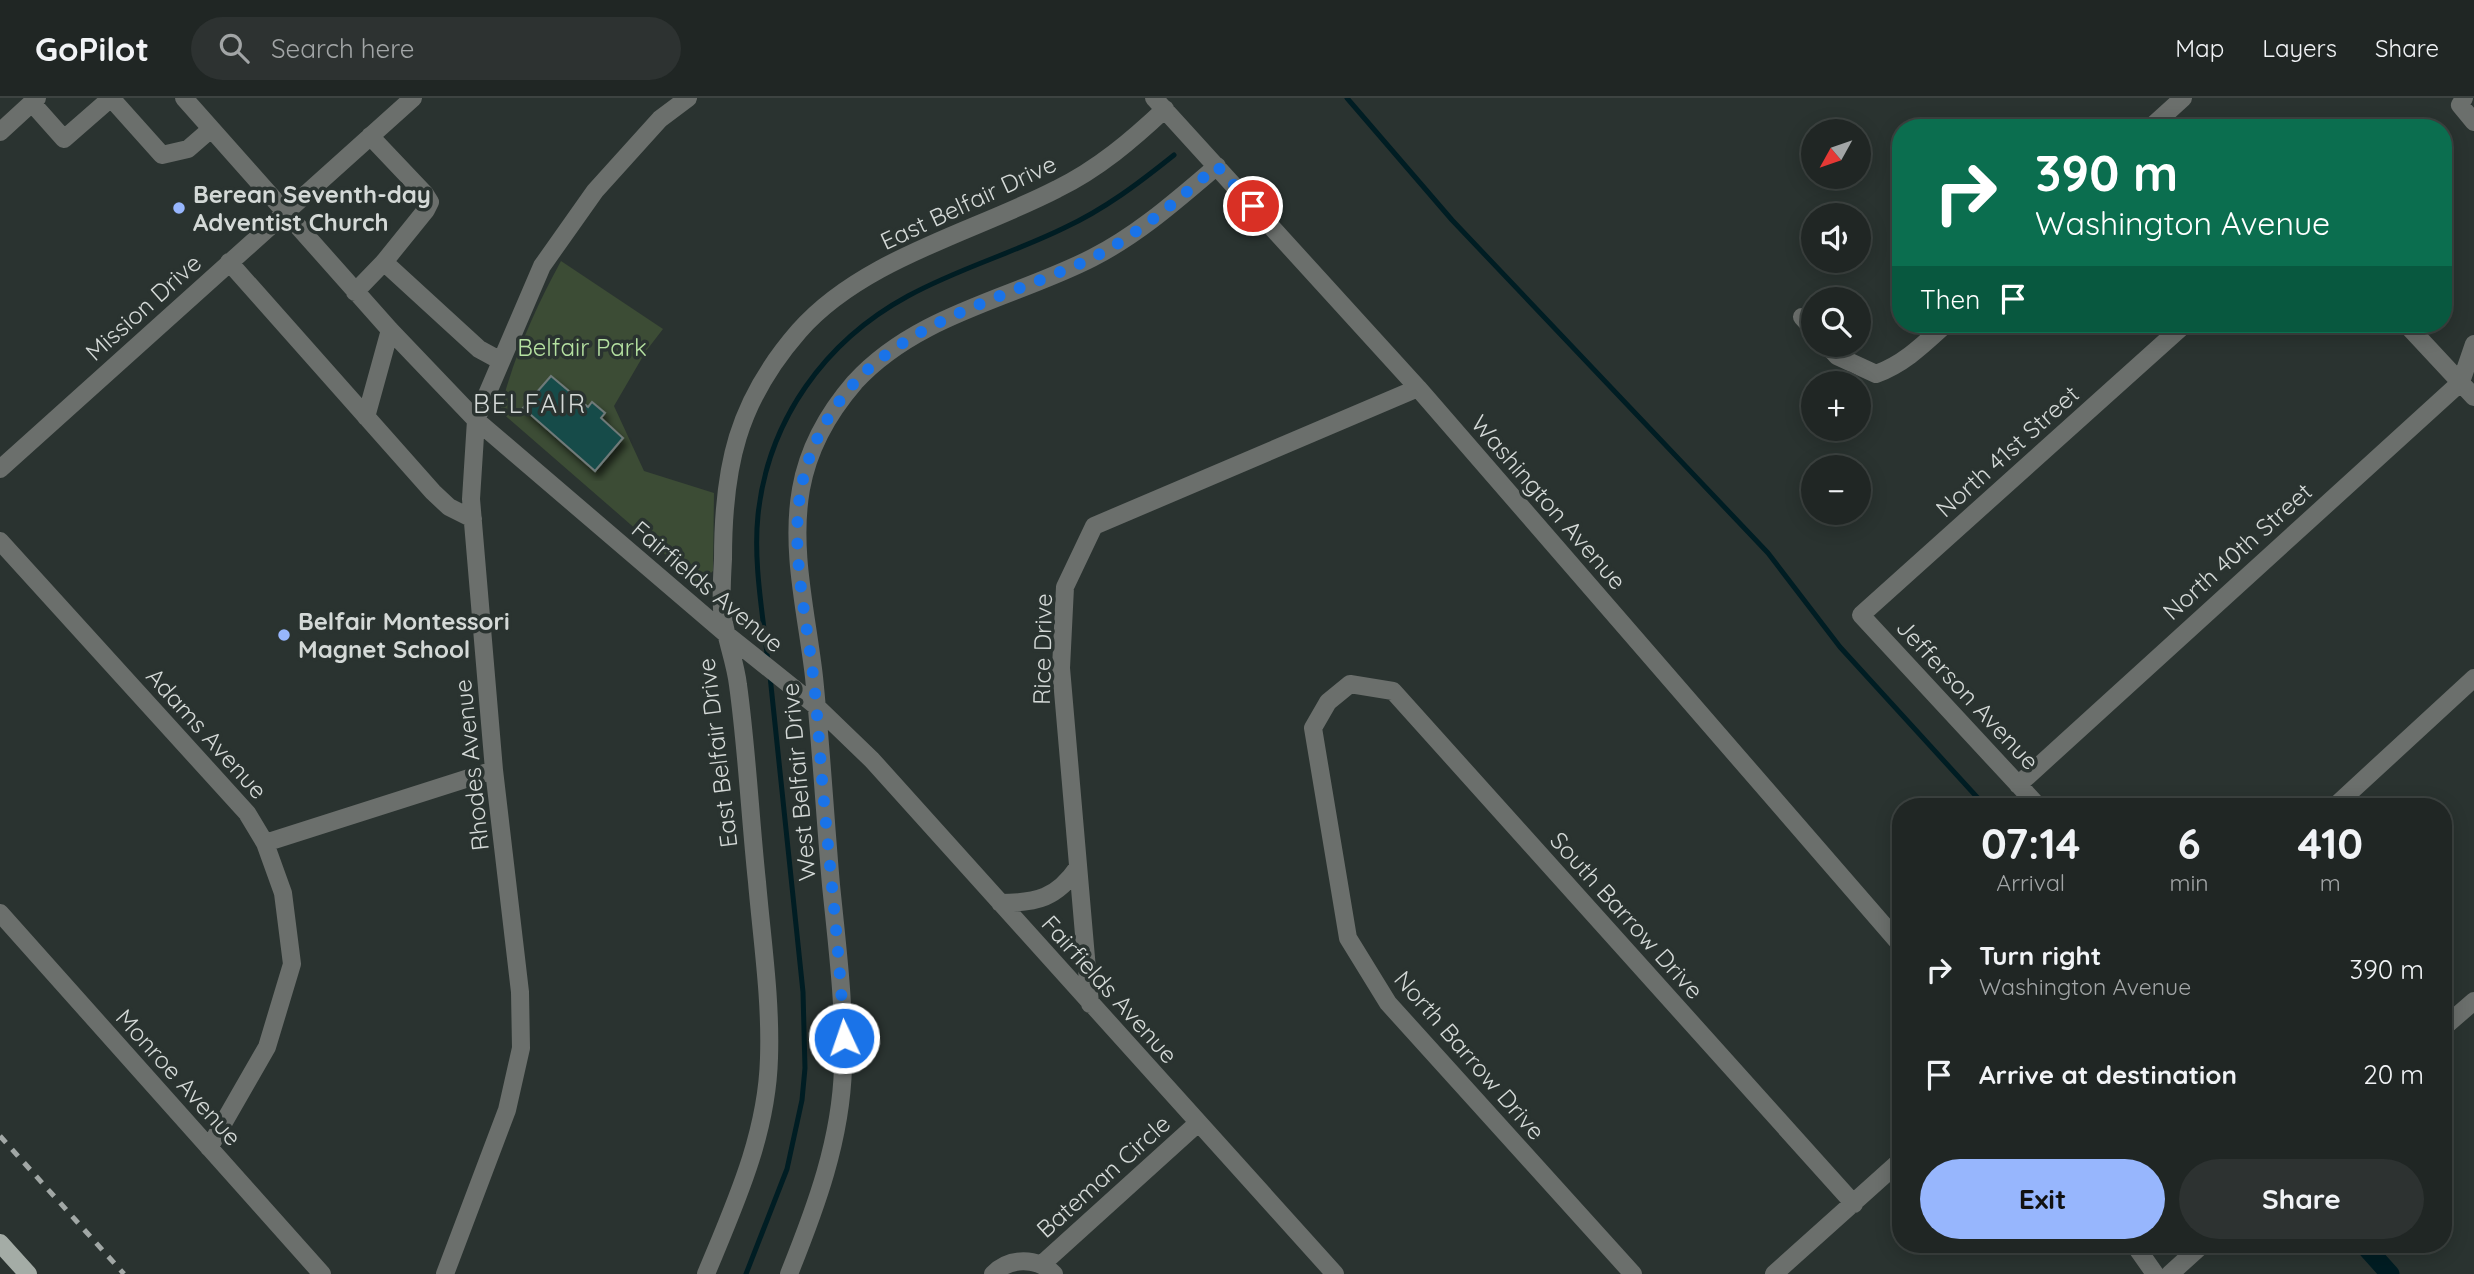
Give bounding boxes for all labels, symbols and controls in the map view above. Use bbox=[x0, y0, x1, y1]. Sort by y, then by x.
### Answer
search box bbox=[191, 17, 681, 80]
text: GoPilot bbox=[35, 28, 149, 69]
icon: search bbox=[215, 29, 253, 67]
text: Search here bbox=[271, 32, 414, 65]
text: Map bbox=[2175, 33, 2224, 63]
text: Layers bbox=[2262, 33, 2337, 63]
text: Share bbox=[2375, 33, 2439, 63]
north arrow bbox=[1801, 119, 1871, 189]
map controls bbox=[1801, 119, 1871, 525]
text: 390 m bbox=[2035, 142, 2178, 203]
icon: right bbox=[1920, 147, 2011, 238]
street label: East Belfair Drive bbox=[875, 148, 1061, 256]
pin bbox=[1223, 176, 1283, 236]
place label: Berean Seventh-day Adventist Church bbox=[193, 179, 431, 237]
icon: arrive bbox=[1234, 187, 1272, 225]
marker: Berean Seventh-day Adventist Church bbox=[171, 200, 187, 216]
button: sound bbox=[1801, 203, 1871, 273]
text: Washington Avenue bbox=[2035, 203, 2330, 243]
street label: Mission Drive bbox=[79, 247, 207, 367]
icon: arrive bbox=[1994, 280, 2032, 318]
text: Then bbox=[1920, 283, 1980, 316]
button: search bbox=[1801, 287, 1871, 357]
park label: Belfair Park bbox=[517, 332, 647, 362]
button: + bbox=[1801, 371, 1871, 441]
street label: North 41st Street bbox=[1929, 379, 2085, 523]
district label: BELFAIR bbox=[473, 387, 587, 420]
street label: Washington Avenue bbox=[1465, 409, 1633, 595]
button: − bbox=[1801, 455, 1871, 525]
street label: North 40th Street bbox=[2156, 476, 2318, 626]
street label: Fairfields Avenue bbox=[626, 514, 790, 658]
street label: Rice Drive bbox=[1026, 593, 1058, 705]
place label: Belfair Montessori Magnet School bbox=[298, 606, 510, 664]
street label: Jefferson Avenue bbox=[1890, 612, 2046, 776]
marker: Belfair Montessori Magnet School bbox=[276, 627, 292, 643]
street label: East Belfair Drive bbox=[690, 657, 744, 849]
street label: Adams Avenue bbox=[140, 661, 274, 805]
street label: Rhodes Avenue bbox=[447, 678, 495, 852]
street label: West Belfair Drive bbox=[774, 682, 822, 882]
text: 07:14 bbox=[1981, 817, 2081, 870]
text: 6 bbox=[2177, 817, 2201, 870]
text: 410 bbox=[2298, 817, 2363, 870]
street label: South Barrow Drive bbox=[1544, 825, 1710, 1005]
text: Arrival bbox=[1996, 868, 2065, 897]
text: min bbox=[2169, 868, 2209, 897]
text: m bbox=[2320, 868, 2341, 897]
street label: Fairfields Avenue bbox=[1036, 909, 1184, 1069]
text: Turn right bbox=[1979, 939, 2101, 972]
icon: right bbox=[1920, 951, 1958, 989]
text: 390 m bbox=[2350, 953, 2424, 986]
street label: North Barrow Drive bbox=[1388, 964, 1552, 1146]
text: Washington Avenue bbox=[1979, 972, 2191, 1001]
position arrow bbox=[807, 1001, 881, 1075]
street label: Monroe Avenue bbox=[110, 1002, 248, 1152]
icon: arrive bbox=[1920, 1056, 1958, 1094]
text: Arrive at destination bbox=[1979, 1058, 2237, 1091]
text: 20 m bbox=[2363, 1058, 2424, 1091]
street label: Bateman Circle bbox=[1030, 1108, 1176, 1244]
button: Exit bbox=[1920, 1159, 2165, 1239]
button: Share bbox=[2179, 1159, 2424, 1239]

